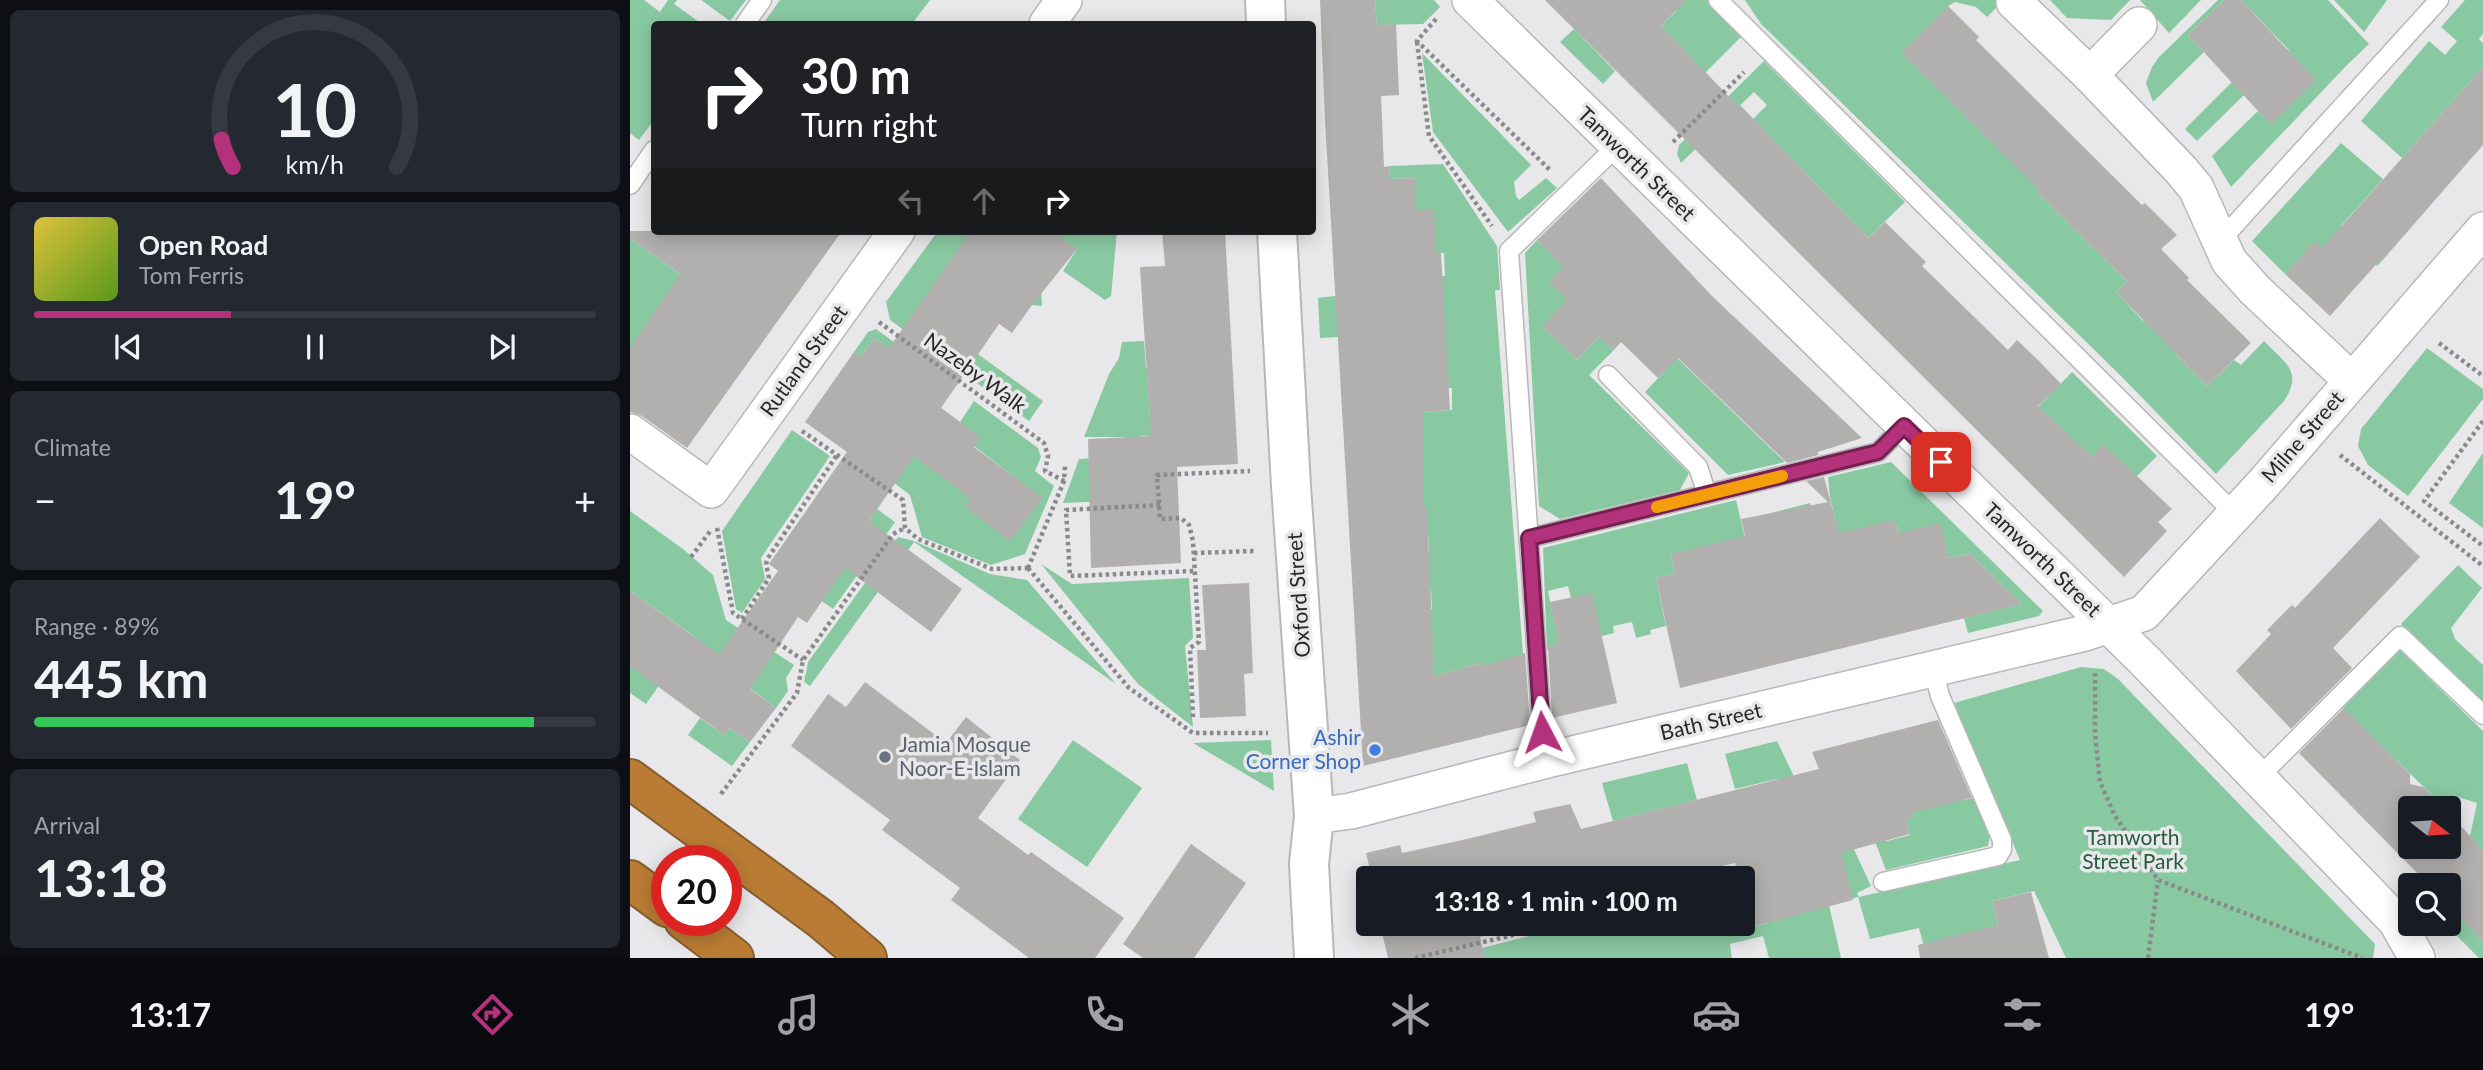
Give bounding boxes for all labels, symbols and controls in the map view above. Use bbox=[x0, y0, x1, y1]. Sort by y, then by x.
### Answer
text: 30 m bbox=[801, 46, 911, 104]
icon: right bbox=[686, 49, 777, 140]
text: 10 bbox=[273, 65, 357, 153]
street label: Tamworth Street bbox=[1573, 101, 1701, 226]
text: Turn right bbox=[801, 105, 937, 144]
text: km/h bbox=[286, 149, 344, 179]
icon: left bbox=[892, 182, 930, 220]
icon: ahead bbox=[965, 182, 1003, 220]
icon: right bbox=[1038, 182, 1076, 220]
text: Open Road bbox=[139, 229, 268, 261]
text: Tom Ferris bbox=[139, 261, 244, 289]
street label: Rutland Street bbox=[754, 299, 852, 421]
street label: Nazeby Walk bbox=[920, 326, 1032, 417]
icon: previous bbox=[109, 328, 147, 366]
icon: pause bbox=[296, 328, 334, 366]
icon: next bbox=[483, 328, 521, 366]
street label: Milne Street bbox=[2255, 385, 2349, 487]
pin bbox=[1911, 432, 1971, 492]
text: Climate bbox=[34, 433, 111, 461]
icon: arrive bbox=[1922, 443, 1960, 481]
text: 19° bbox=[274, 468, 356, 530]
text: − bbox=[34, 477, 56, 523]
text: + bbox=[574, 477, 596, 523]
street label: Tamworth Street bbox=[1979, 497, 2107, 622]
street label: Oxford Street bbox=[1281, 531, 1314, 659]
text: Range · 89% bbox=[34, 612, 159, 640]
text: 445 km bbox=[34, 647, 208, 709]
position arrow bbox=[1505, 695, 1579, 769]
street label: Bath Street bbox=[1657, 697, 1764, 744]
place label: Ashir Corner Shop bbox=[1246, 724, 1361, 773]
place label: Jamia Mosque Noor-E-Islam bbox=[899, 731, 1031, 780]
marker: Ashir Corner Shop bbox=[1367, 742, 1383, 758]
marker: Jamia Mosque Noor-E-Islam bbox=[877, 749, 893, 765]
north arrow bbox=[2398, 796, 2460, 859]
map controls bbox=[2398, 796, 2461, 936]
text: Arrival bbox=[34, 811, 100, 839]
park label: Tamworth Street Park bbox=[2082, 824, 2184, 873]
speed limit sign: 20 bbox=[651, 845, 742, 936]
text: 13:18 bbox=[34, 846, 168, 908]
button: search bbox=[2398, 873, 2461, 936]
text: 13:18 · 1 min · 100 m bbox=[1433, 885, 1678, 917]
icon: directions bbox=[468, 990, 517, 1039]
icon: music bbox=[774, 990, 823, 1039]
icon: phone bbox=[1080, 990, 1129, 1039]
icon: climate bbox=[1386, 990, 1435, 1039]
icon: car bbox=[1692, 990, 1741, 1039]
icon: filters bbox=[1998, 990, 2047, 1039]
text: 13:17 bbox=[129, 995, 211, 1034]
text: 19° bbox=[2304, 995, 2354, 1034]

